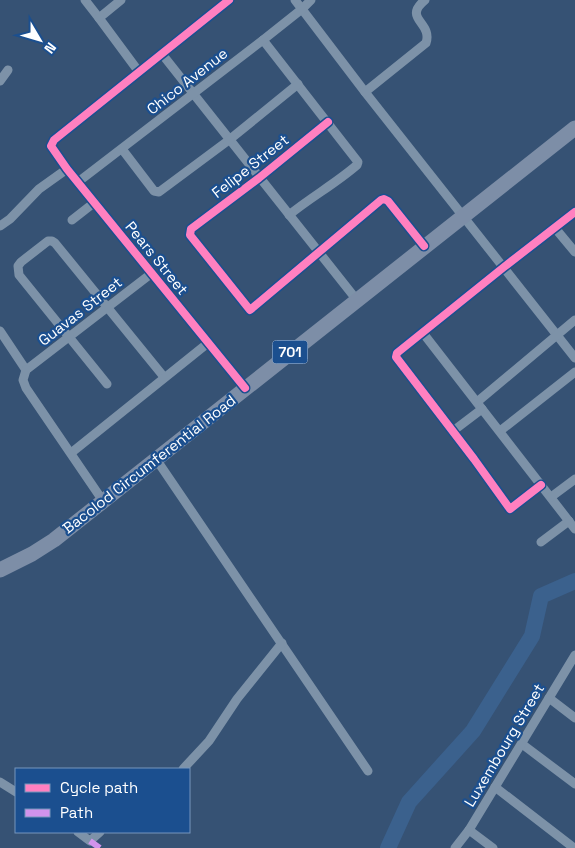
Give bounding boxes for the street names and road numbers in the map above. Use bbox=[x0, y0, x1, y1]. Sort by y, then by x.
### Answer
street label: Chico Avenue bbox=[143, 43, 231, 118]
street label: Felipe Street bbox=[208, 130, 292, 202]
street label: Pears Street bbox=[121, 217, 193, 299]
street label: Guavas Street bbox=[34, 272, 126, 350]
road number: 701 bbox=[272, 341, 308, 364]
street label: Bacolod Circumferential Road bbox=[59, 390, 239, 538]
street label: Luxembourg Street bbox=[460, 680, 548, 810]

